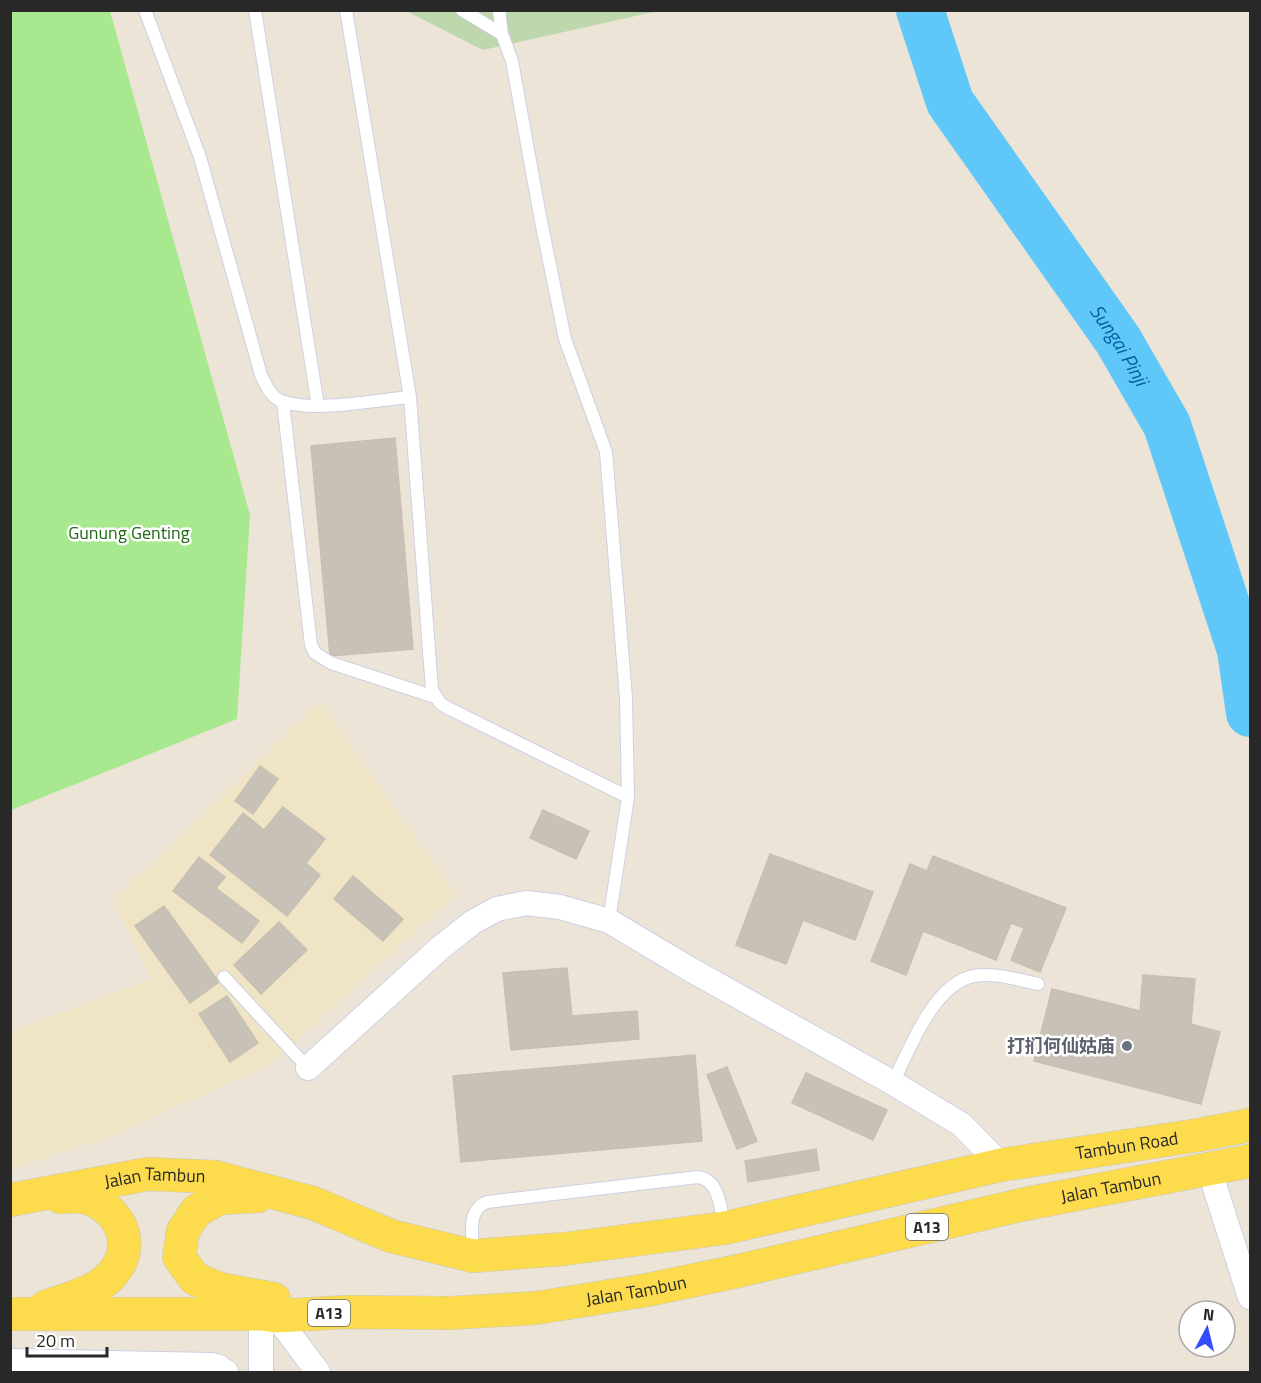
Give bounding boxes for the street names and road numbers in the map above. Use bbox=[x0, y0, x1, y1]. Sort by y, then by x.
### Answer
street label: Tambun Road bbox=[1074, 1124, 1180, 1167]
street label: Jalan Tambun bbox=[102, 1160, 206, 1195]
street label: Jalan Tambun bbox=[1058, 1164, 1163, 1210]
road number: A13 bbox=[906, 1214, 948, 1240]
street label: Jalan Tambun bbox=[584, 1268, 689, 1313]
road number: A13 bbox=[308, 1300, 350, 1326]

